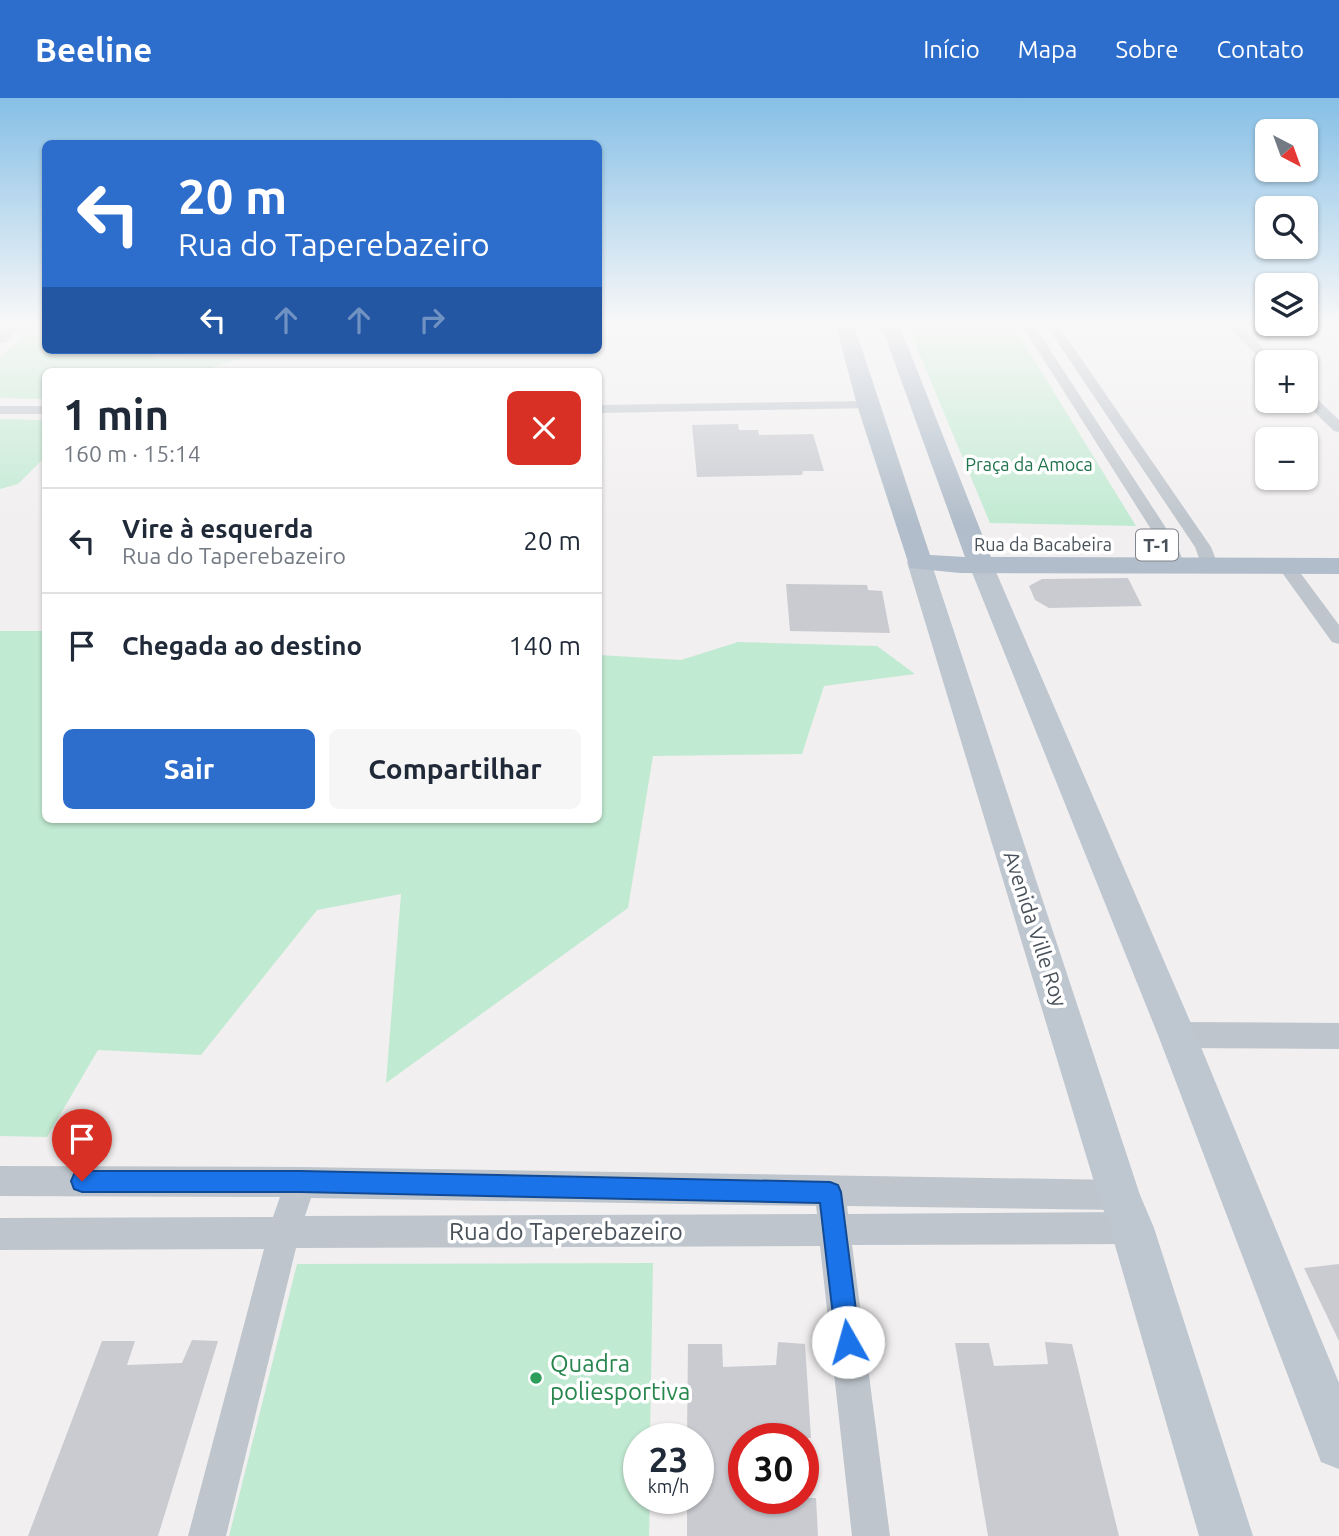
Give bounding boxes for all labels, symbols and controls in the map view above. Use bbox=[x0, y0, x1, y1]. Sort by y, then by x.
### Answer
text: Beeline bbox=[35, 31, 152, 68]
text: Início bbox=[923, 36, 980, 63]
text: Mapa bbox=[1018, 36, 1077, 63]
text: Sobre bbox=[1115, 36, 1178, 63]
text: Contato bbox=[1216, 36, 1304, 63]
north arrow bbox=[1255, 119, 1318, 182]
map controls bbox=[1255, 119, 1318, 490]
icon: left bbox=[63, 168, 154, 259]
text: 20 m bbox=[178, 168, 287, 223]
button: search bbox=[1255, 196, 1318, 259]
text: Rua do Taperebazeiro bbox=[178, 226, 490, 262]
button: layers bbox=[1255, 273, 1318, 336]
icon: left bbox=[194, 301, 232, 339]
icon: ahead bbox=[267, 301, 305, 339]
icon: ahead bbox=[340, 301, 378, 339]
icon: right bbox=[413, 301, 451, 339]
button: + bbox=[1255, 350, 1318, 413]
text: 1 min bbox=[63, 391, 169, 438]
button: close bbox=[507, 391, 581, 465]
button: − bbox=[1255, 427, 1318, 490]
text: 160 m · 15:14 bbox=[63, 441, 201, 466]
park label: Praça da Amoca bbox=[965, 454, 1093, 474]
text: Vire à esquerda bbox=[122, 514, 313, 543]
icon: left bbox=[63, 522, 101, 560]
text: 20 m bbox=[523, 526, 581, 555]
road number: T-1 bbox=[1136, 530, 1178, 560]
street label: Rua da Bacabeira bbox=[974, 534, 1112, 554]
text: Rua do Taperebazeiro bbox=[122, 543, 346, 568]
icon: arrive bbox=[63, 627, 101, 665]
text: Chegada ao destino bbox=[122, 631, 362, 660]
text: 140 m bbox=[509, 631, 581, 660]
button: Sair bbox=[63, 729, 315, 809]
button: Compartilhar bbox=[329, 729, 581, 809]
street label: Avenida Ville Roy bbox=[999, 848, 1072, 1009]
pin bbox=[52, 1109, 112, 1181]
icon: arrive bbox=[63, 1120, 101, 1158]
street label: Rua do Taperebazeiro bbox=[449, 1218, 683, 1245]
position arrow bbox=[811, 1305, 885, 1379]
place label: Quadra poliesportiva bbox=[550, 1350, 690, 1405]
marker: Quadra poliesportiva bbox=[528, 1370, 544, 1386]
speed limit sign: 30 bbox=[728, 1423, 819, 1514]
text: 23 bbox=[649, 1439, 688, 1479]
text: km/h bbox=[648, 1476, 689, 1496]

